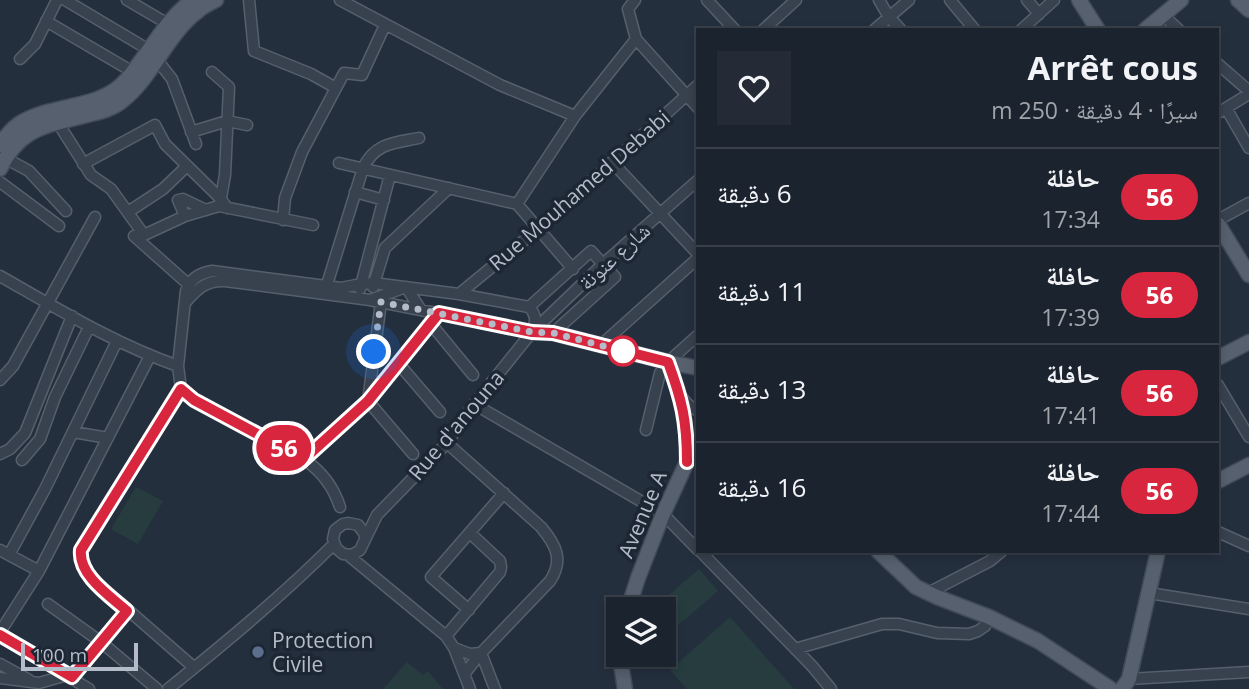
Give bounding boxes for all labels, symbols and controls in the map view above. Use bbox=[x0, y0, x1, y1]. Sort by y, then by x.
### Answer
text: Arrêt cous bbox=[1027, 45, 1198, 90]
button: heart bbox=[717, 51, 791, 125]
text: سيرًا · 4 دقيقة · 250 m bbox=[991, 94, 1198, 126]
street label: Rue Mouhamed Debabi bbox=[483, 104, 675, 276]
text: حافلة bbox=[1046, 159, 1100, 195]
text: 6 دقيقة bbox=[717, 175, 792, 211]
text: 56 bbox=[1146, 180, 1173, 213]
text: 17:34 bbox=[1041, 203, 1100, 235]
street label: شارع عنونة bbox=[572, 216, 656, 296]
text: حافلة bbox=[1046, 257, 1100, 293]
text: 11 دقيقة bbox=[717, 273, 806, 309]
text: 56 bbox=[1146, 278, 1173, 311]
text: 17:39 bbox=[1041, 301, 1100, 333]
your location bbox=[356, 334, 391, 369]
unlabelled marker bbox=[608, 336, 638, 366]
text: حافلة bbox=[1046, 355, 1100, 391]
street label: Rue d'anouna bbox=[402, 364, 510, 486]
text: 13 دقيقة bbox=[717, 371, 806, 407]
text: 56 bbox=[1146, 376, 1173, 409]
text: 17:41 bbox=[1041, 399, 1100, 431]
line badge: 56 bbox=[252, 425, 316, 471]
text: 56 bbox=[270, 431, 298, 464]
text: حافلة bbox=[1046, 453, 1100, 489]
street label: Avenue A bbox=[611, 466, 673, 562]
text: 16 دقيقة bbox=[717, 469, 806, 505]
text: 56 bbox=[1146, 474, 1173, 507]
text: 17:44 bbox=[1041, 497, 1100, 529]
map controls bbox=[606, 597, 676, 667]
button: layers bbox=[606, 597, 676, 667]
place label: Protection Civile bbox=[272, 626, 373, 678]
scale bar bbox=[21, 640, 138, 672]
text: 100 m bbox=[32, 642, 87, 668]
marker: Protection Civile bbox=[250, 644, 266, 660]

